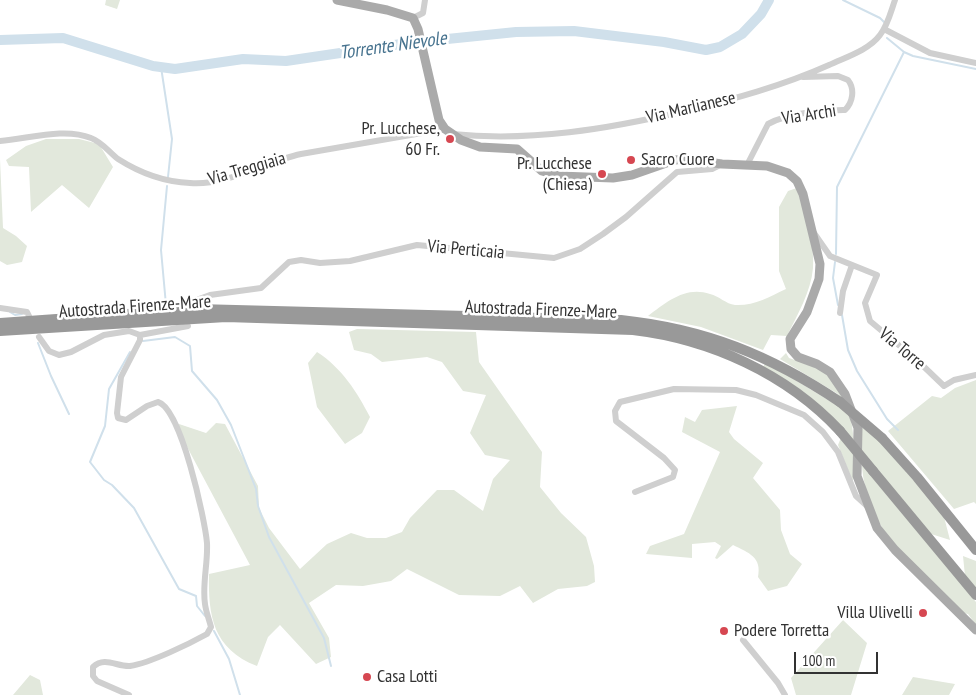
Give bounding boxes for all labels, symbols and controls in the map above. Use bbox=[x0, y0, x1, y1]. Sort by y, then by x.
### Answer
water label: Torrente Nievole bbox=[338, 27, 448, 65]
street label: Via Marlianese bbox=[644, 87, 738, 129]
street label: Via Archi bbox=[780, 100, 838, 130]
place label: Pr. Lucchese, 60 Fr. bbox=[362, 118, 440, 160]
marker: Pr. Lucchese, 60 Fr. bbox=[444, 133, 456, 145]
street label: Via Treggiaia bbox=[206, 148, 288, 190]
place label: Sacro Cuore bbox=[641, 149, 715, 171]
place label: Pr. Lucchese (Chiesa) bbox=[517, 153, 592, 195]
marker: Sacro Cuore bbox=[625, 154, 637, 166]
marker: Pr. Lucchese (Chiesa) bbox=[596, 168, 608, 180]
street label: Via Perticaia bbox=[427, 236, 505, 264]
street label: Autostrada Firenze-Mare bbox=[58, 291, 212, 323]
street label: Autostrada Firenze-Mare bbox=[464, 297, 618, 323]
street label: Via Torre bbox=[874, 323, 930, 375]
place label: Villa Ulivelli bbox=[837, 602, 913, 624]
marker: Villa Ulivelli bbox=[917, 607, 929, 619]
place label: Podere Torretta bbox=[734, 620, 829, 642]
marker: Podere Torretta bbox=[718, 625, 730, 637]
scale bar bbox=[796, 642, 880, 674]
text: 100 m bbox=[802, 651, 835, 670]
place label: Casa Lotti bbox=[377, 666, 438, 688]
marker: Casa Lotti bbox=[361, 671, 373, 683]

